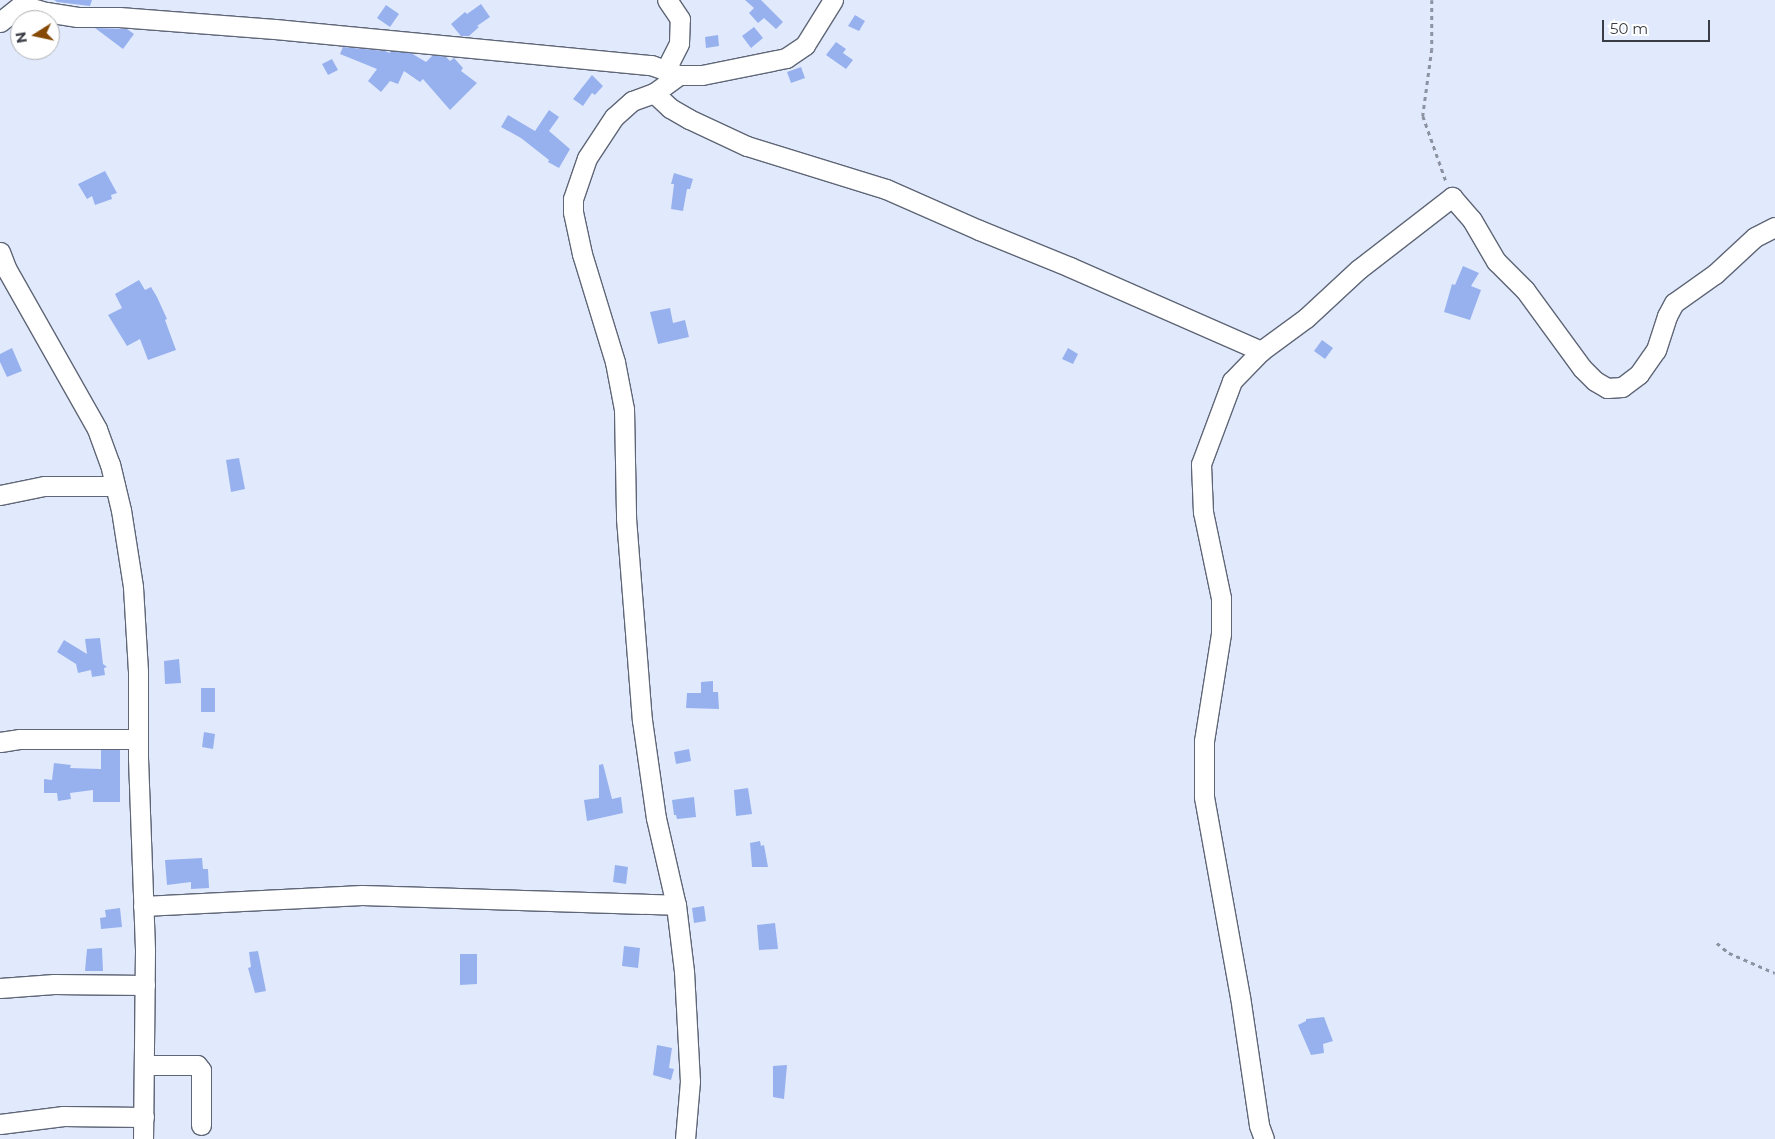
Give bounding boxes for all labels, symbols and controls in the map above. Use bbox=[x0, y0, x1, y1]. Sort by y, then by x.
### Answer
north arrow bbox=[10, 10, 60, 60]
scale bar bbox=[1605, 10, 1712, 42]
text: 50 m bbox=[1610, 19, 1648, 38]
text: N bbox=[11, 30, 31, 45]

